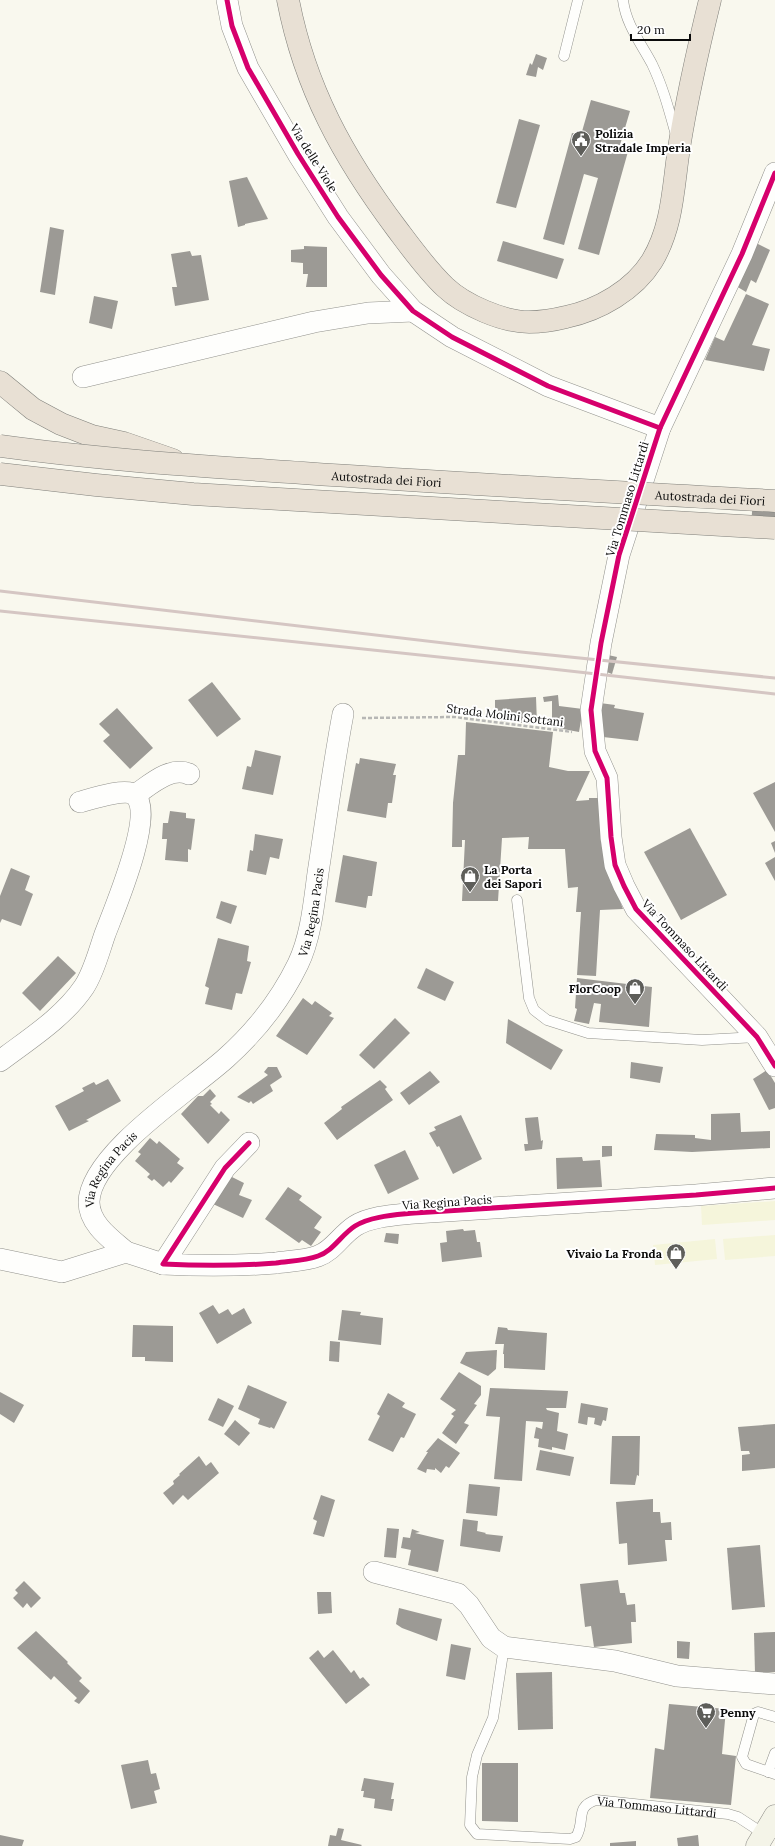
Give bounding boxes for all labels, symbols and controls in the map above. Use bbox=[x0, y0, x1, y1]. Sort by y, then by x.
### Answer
scale bar bbox=[631, 16, 690, 42]
text: 20 m bbox=[637, 22, 665, 37]
street label: Via delle Viole bbox=[286, 120, 341, 195]
place label: Polizia Stradale Imperia bbox=[595, 126, 692, 155]
public building icon: Polizia Stradale Imperia bbox=[570, 129, 592, 157]
street label: Via Tommaso Littardi bbox=[602, 440, 652, 559]
street label: Autostrada dei Fiori bbox=[330, 467, 442, 490]
street label: Autostrada dei Fiori bbox=[654, 487, 765, 508]
street label: Strada Molini Sottani bbox=[446, 700, 564, 730]
place label: La Porta dei Sapori bbox=[484, 862, 542, 891]
shop icon: La Porta dei Sapori bbox=[459, 865, 481, 893]
street label: Via Regina Pacis bbox=[294, 866, 326, 959]
street label: Via Tommaso Littardi bbox=[638, 895, 731, 994]
shop icon: FlorCoop bbox=[624, 977, 646, 1005]
place label: FlorCoop bbox=[569, 981, 621, 996]
street label: Via Regina Pacis bbox=[81, 1127, 140, 1209]
street label: Via Regina Pacis bbox=[401, 1191, 493, 1213]
shop icon: Vivaio La Fronda bbox=[665, 1242, 687, 1270]
place label: Vivaio La Fronda bbox=[566, 1246, 663, 1261]
supermarket icon: Penny bbox=[695, 1701, 717, 1729]
place label: Penny bbox=[720, 1705, 756, 1720]
street label: Via Tommaso Littardi bbox=[596, 1793, 717, 1820]

